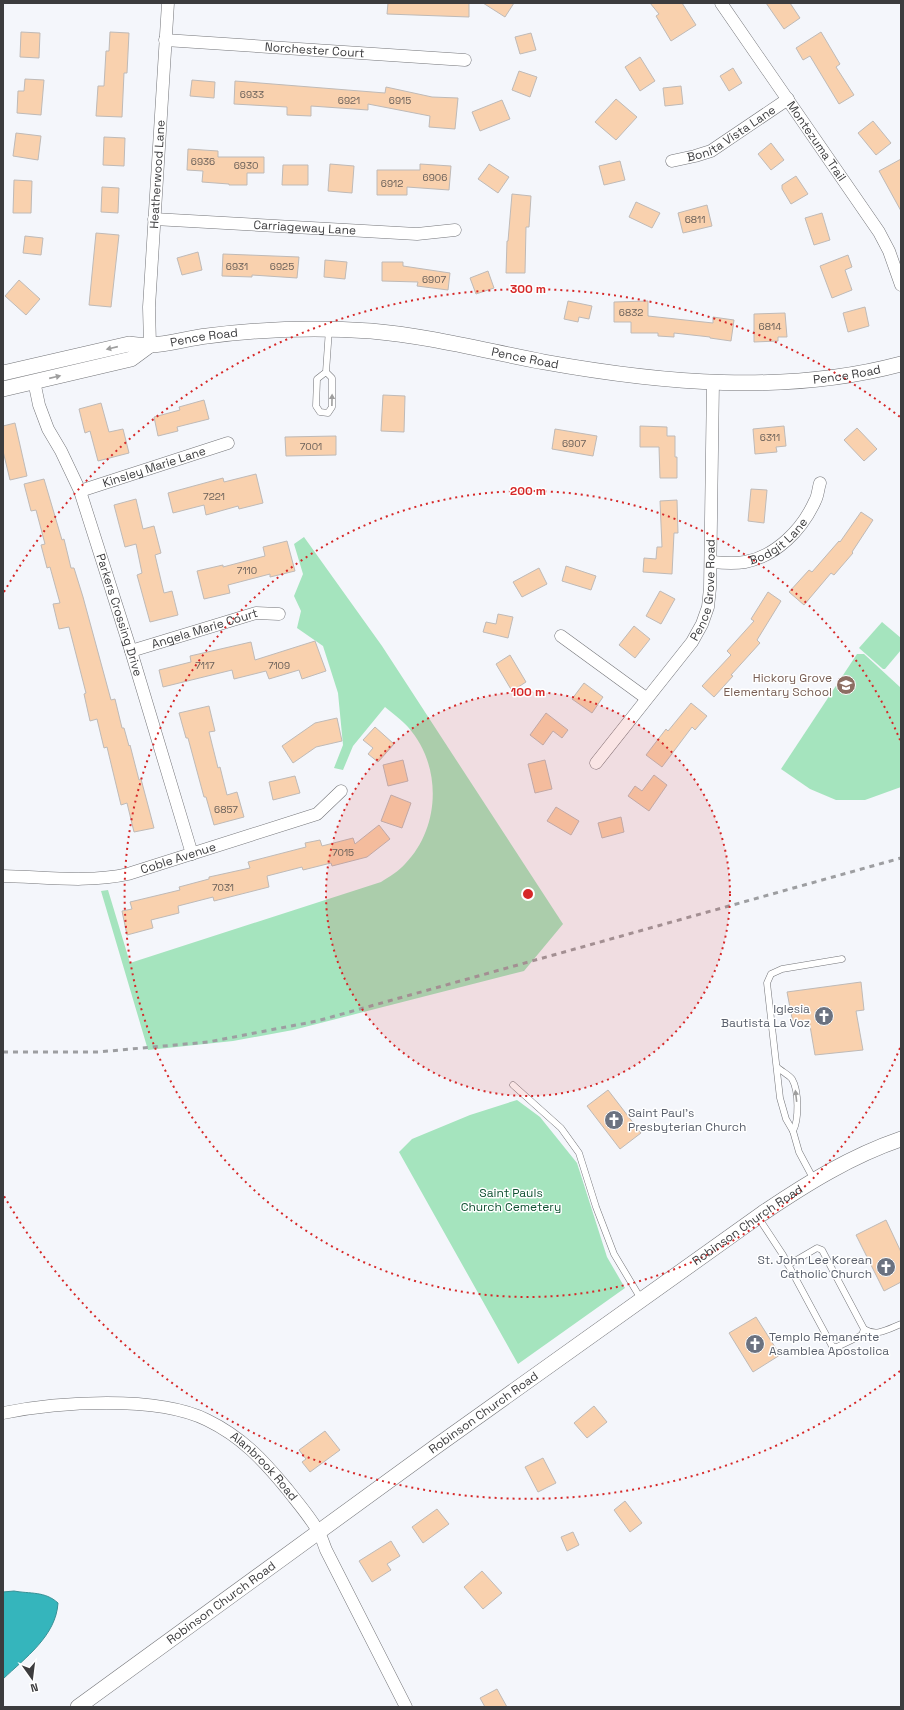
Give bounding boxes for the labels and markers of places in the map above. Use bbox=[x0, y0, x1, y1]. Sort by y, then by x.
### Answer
place label: Hickory Grove Elementary School bbox=[724, 670, 832, 700]
school or university icon: Hickory Grove Elementary School bbox=[835, 674, 857, 696]
centre of rings bbox=[521, 887, 535, 901]
place label: Iglesia Bautista La Voz bbox=[721, 1001, 810, 1031]
church icon: Iglesia Bautista La Voz bbox=[813, 1005, 835, 1027]
place label: Saint Paul's Presbyterian Church bbox=[628, 1105, 746, 1135]
church icon: Saint Paul's Presbyterian Church bbox=[603, 1109, 625, 1131]
place label: St. John Lee Korean Catholic Church bbox=[757, 1252, 872, 1282]
church icon: St. John Lee Korean Catholic Church bbox=[875, 1256, 897, 1278]
place label: Templo Remanente Asamblea Apostolica bbox=[769, 1329, 889, 1359]
church icon: Templo Remanente Asamblea Apostolica bbox=[744, 1333, 766, 1355]

